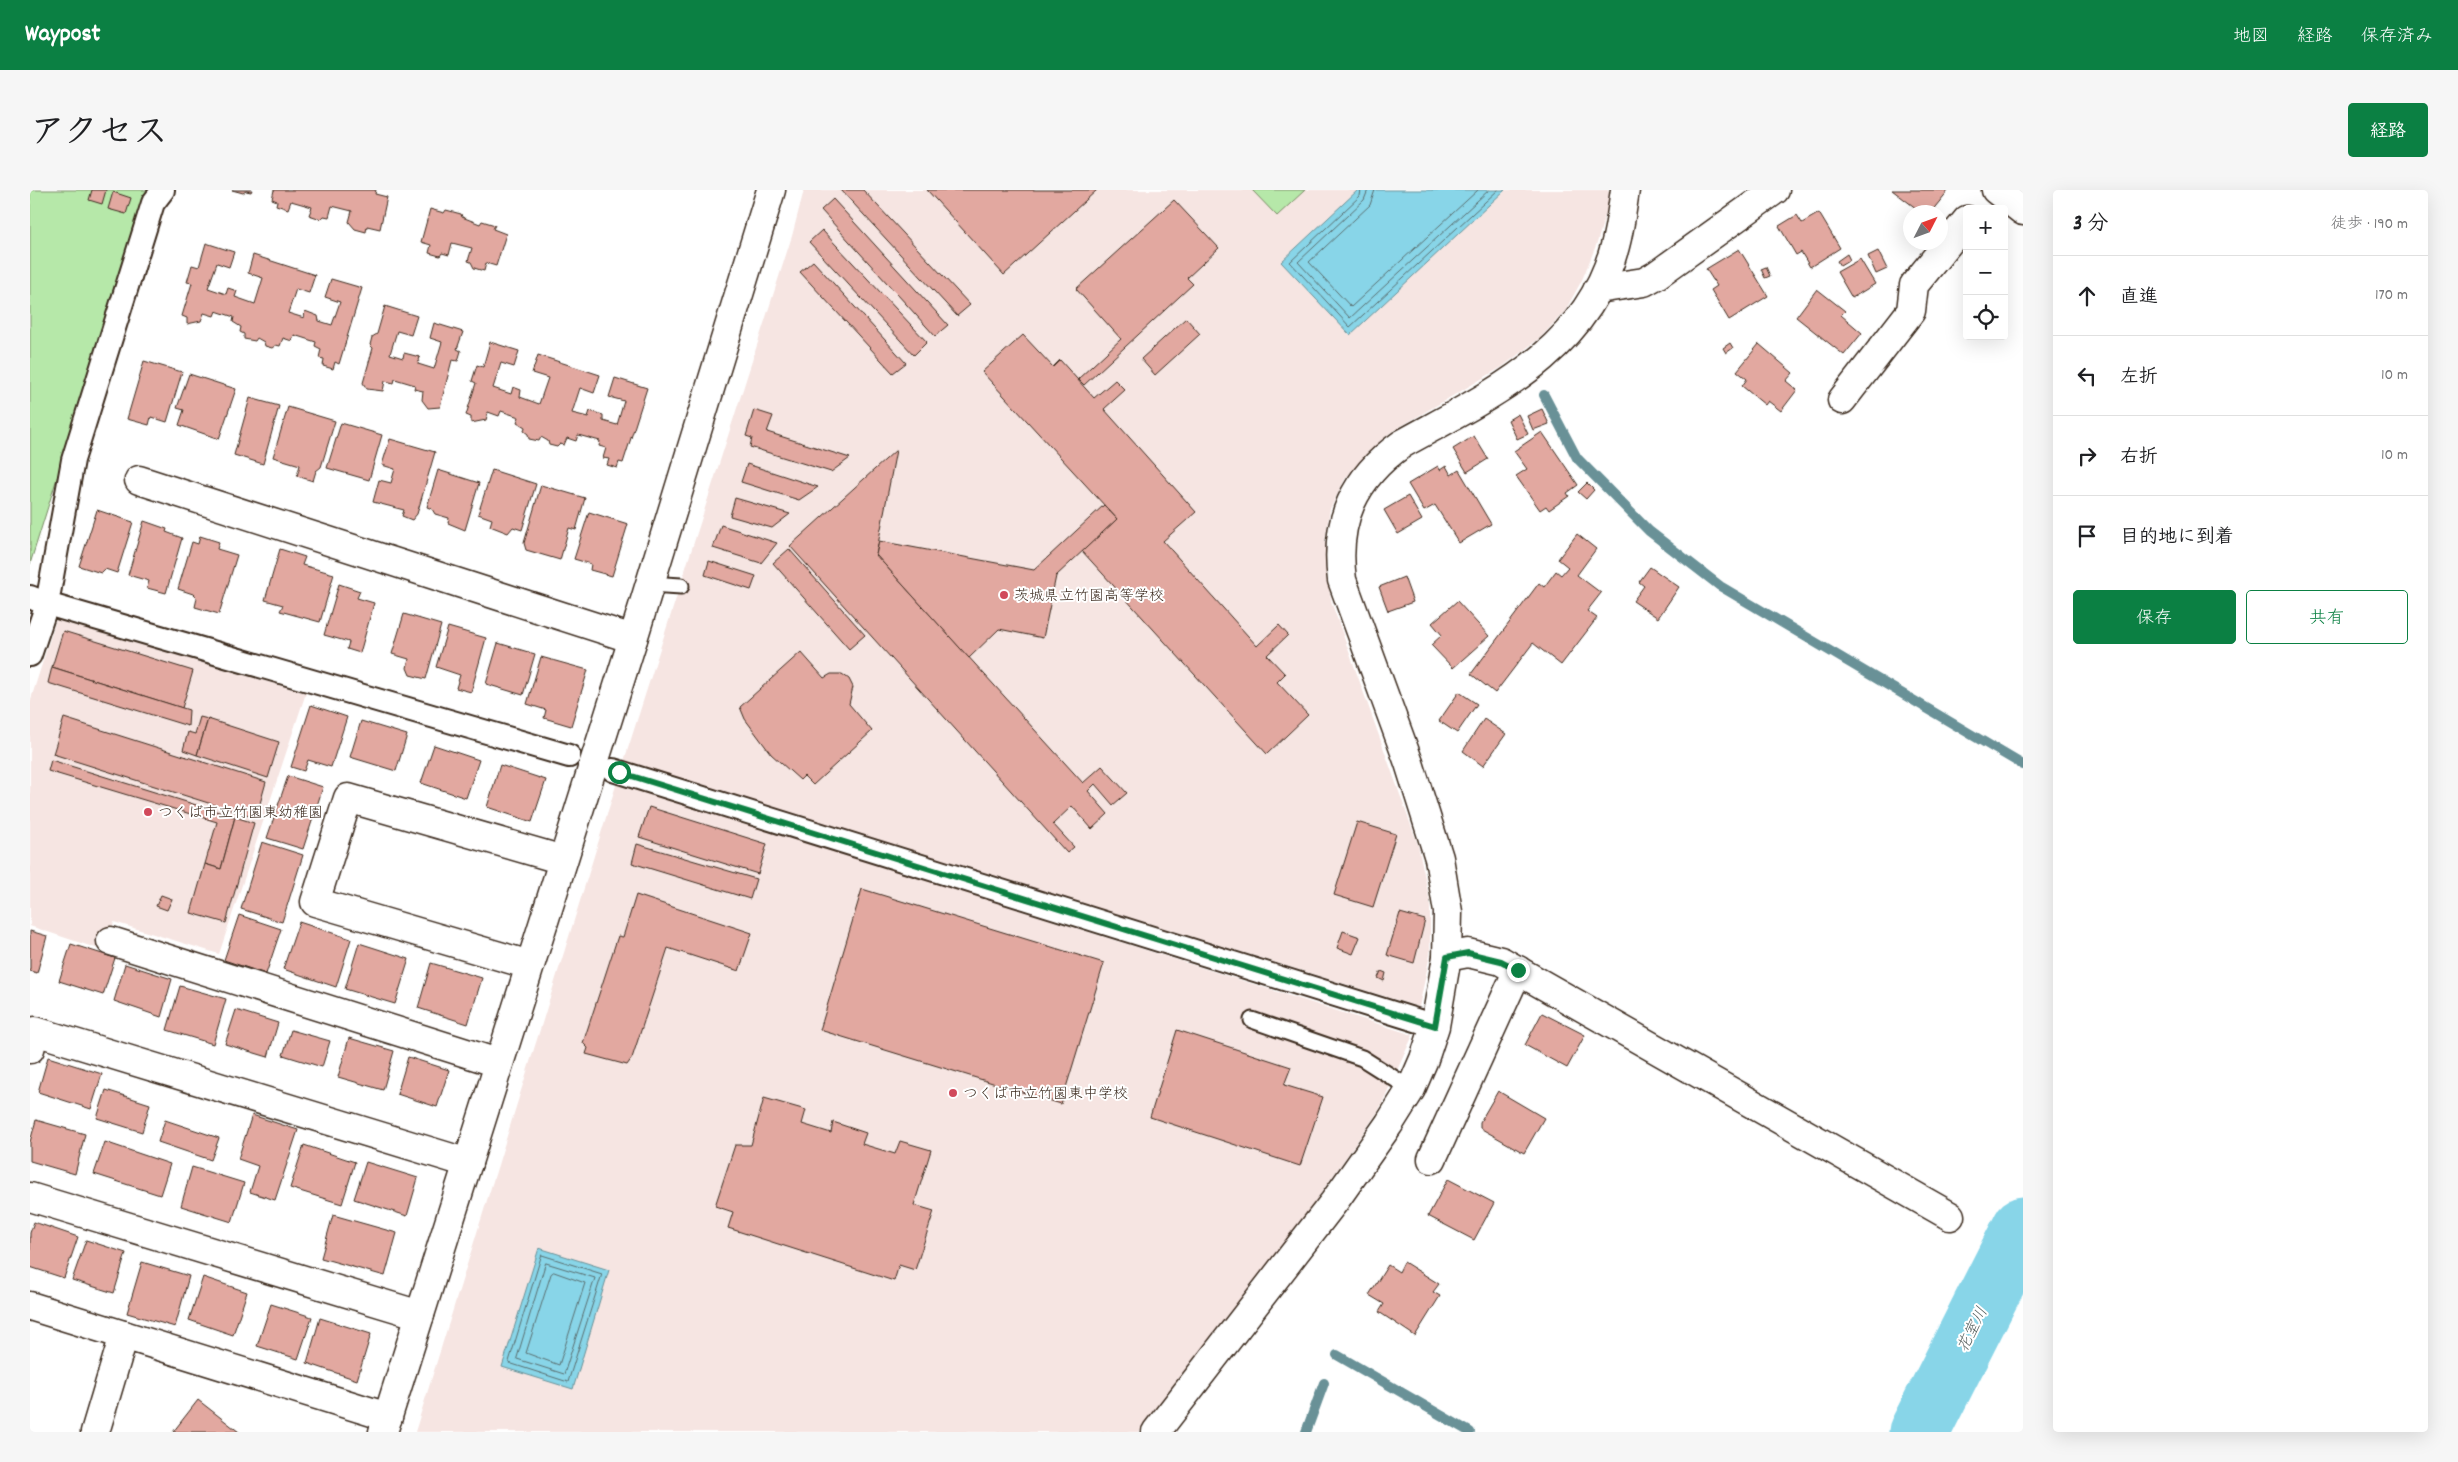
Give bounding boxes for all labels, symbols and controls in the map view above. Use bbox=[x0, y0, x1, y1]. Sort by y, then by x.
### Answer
text: Waypost bbox=[25, 18, 100, 52]
text: 地図 bbox=[2233, 25, 2269, 50]
text: 経路 bbox=[2297, 25, 2333, 50]
text: 保存済み bbox=[2361, 25, 2433, 50]
button: 経路 bbox=[2348, 103, 2428, 157]
text: アクセス bbox=[30, 110, 168, 160]
north arrow bbox=[1903, 205, 1948, 250]
map controls bbox=[1963, 205, 2008, 340]
button: + bbox=[1963, 205, 2008, 250]
text: 3 分 bbox=[2073, 210, 2108, 240]
text: 徒歩 · 190 m bbox=[2331, 213, 2408, 236]
button: − bbox=[1963, 250, 2008, 295]
icon: ahead bbox=[2073, 282, 2101, 310]
text: 170 m bbox=[2375, 284, 2408, 307]
text: 直進 bbox=[2120, 285, 2158, 312]
button: locate bbox=[1963, 295, 2008, 340]
icon: left bbox=[2073, 362, 2101, 390]
text: 10 m bbox=[2381, 364, 2408, 387]
text: 左折 bbox=[2120, 365, 2158, 392]
icon: right bbox=[2073, 442, 2101, 470]
text: 10 m bbox=[2381, 444, 2408, 467]
text: 右折 bbox=[2120, 445, 2158, 472]
icon: arrive bbox=[2073, 522, 2101, 550]
text: 目的地に到着 bbox=[2120, 525, 2234, 552]
place label: 茨城県立竹園高等学校 bbox=[1014, 586, 1164, 608]
marker: 茨城県立竹園高等学校 bbox=[998, 589, 1010, 601]
button: 保存 bbox=[2073, 590, 2236, 644]
button: 共有 bbox=[2246, 590, 2408, 644]
route start bbox=[608, 761, 631, 784]
place label: つくば市立竹園東幼稚園 bbox=[158, 803, 323, 825]
marker: つくば市立竹園東幼稚園 bbox=[142, 806, 154, 818]
route end bbox=[1507, 959, 1530, 982]
place label: つくば市立竹園東中学校 bbox=[963, 1084, 1128, 1106]
marker: つくば市立竹園東中学校 bbox=[947, 1087, 959, 1099]
water label: 花室川 bbox=[1952, 1304, 1994, 1357]

